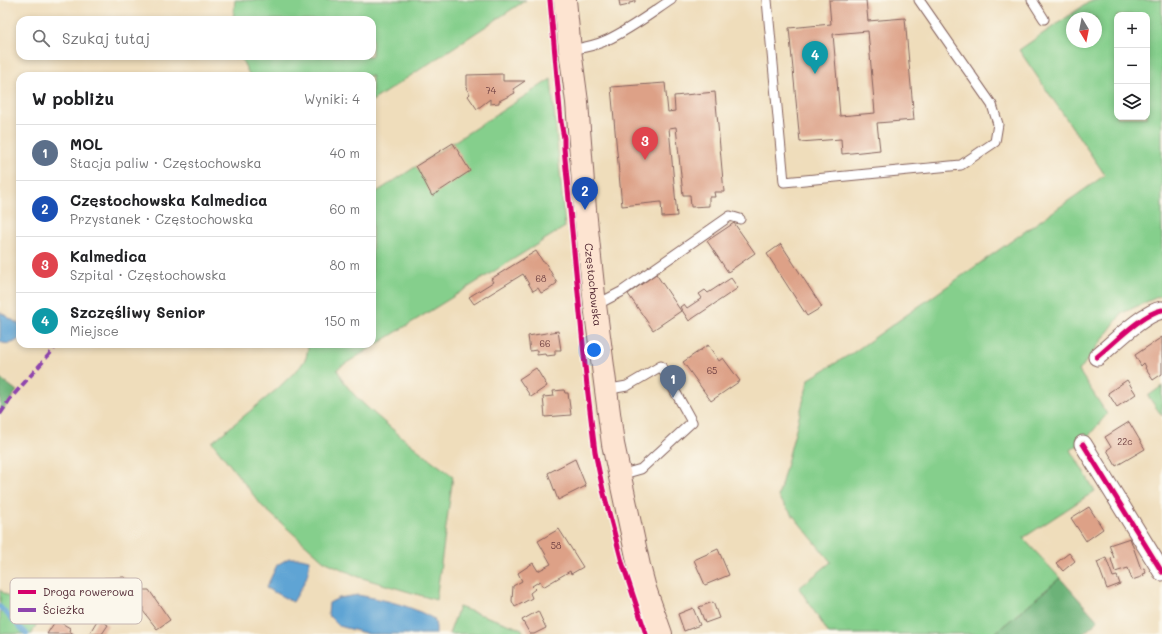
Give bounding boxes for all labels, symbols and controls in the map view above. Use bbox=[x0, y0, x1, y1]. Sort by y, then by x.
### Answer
north arrow bbox=[1066, 12, 1102, 48]
map controls bbox=[1114, 12, 1150, 120]
button: + bbox=[1114, 12, 1150, 48]
search box bbox=[16, 16, 376, 60]
icon: search bbox=[30, 27, 52, 49]
text: Szukaj tutaj bbox=[62, 28, 150, 48]
pin: 4 bbox=[802, 41, 828, 74]
button: − bbox=[1114, 48, 1150, 84]
button: layers bbox=[1114, 84, 1150, 120]
house number: 74 bbox=[486, 85, 497, 96]
text: W pobliżu bbox=[32, 87, 114, 109]
text: Wyniki: 4 bbox=[304, 90, 360, 107]
pin: 3 bbox=[632, 127, 658, 160]
text: MOL bbox=[70, 134, 103, 154]
text: 1 bbox=[42, 144, 48, 161]
text: 40 m bbox=[330, 144, 360, 161]
text: Stacja paliw · Częstochowska bbox=[70, 154, 262, 171]
pin: 2 bbox=[572, 177, 598, 210]
text: Częstochowska Kalmedica bbox=[70, 190, 268, 210]
text: 2 bbox=[41, 200, 49, 217]
text: 60 m bbox=[330, 200, 360, 217]
text: Przystanek · Częstochowska bbox=[70, 210, 253, 227]
street label: Częstochowska bbox=[582, 242, 606, 327]
text: Kalmedica bbox=[70, 246, 147, 266]
text: 3 bbox=[41, 256, 49, 273]
text: 80 m bbox=[330, 256, 360, 273]
text: Szpital · Częstochowska bbox=[70, 266, 226, 283]
house number: 68 bbox=[536, 273, 547, 284]
text: Szczęśliwy Senior bbox=[70, 302, 205, 322]
text: 4 bbox=[41, 312, 49, 329]
text: 150 m bbox=[324, 312, 360, 329]
text: Miejsce bbox=[70, 322, 119, 339]
house number: 66 bbox=[540, 338, 550, 349]
your location bbox=[584, 340, 604, 360]
pin: 1 bbox=[660, 365, 686, 398]
house number: 65 bbox=[707, 365, 717, 376]
house number: 22c bbox=[1117, 436, 1133, 447]
house number: 58 bbox=[551, 540, 562, 551]
legend bbox=[10, 578, 142, 624]
text: Droga rowerowa bbox=[43, 584, 134, 599]
text: Ścieżka bbox=[43, 602, 85, 617]

